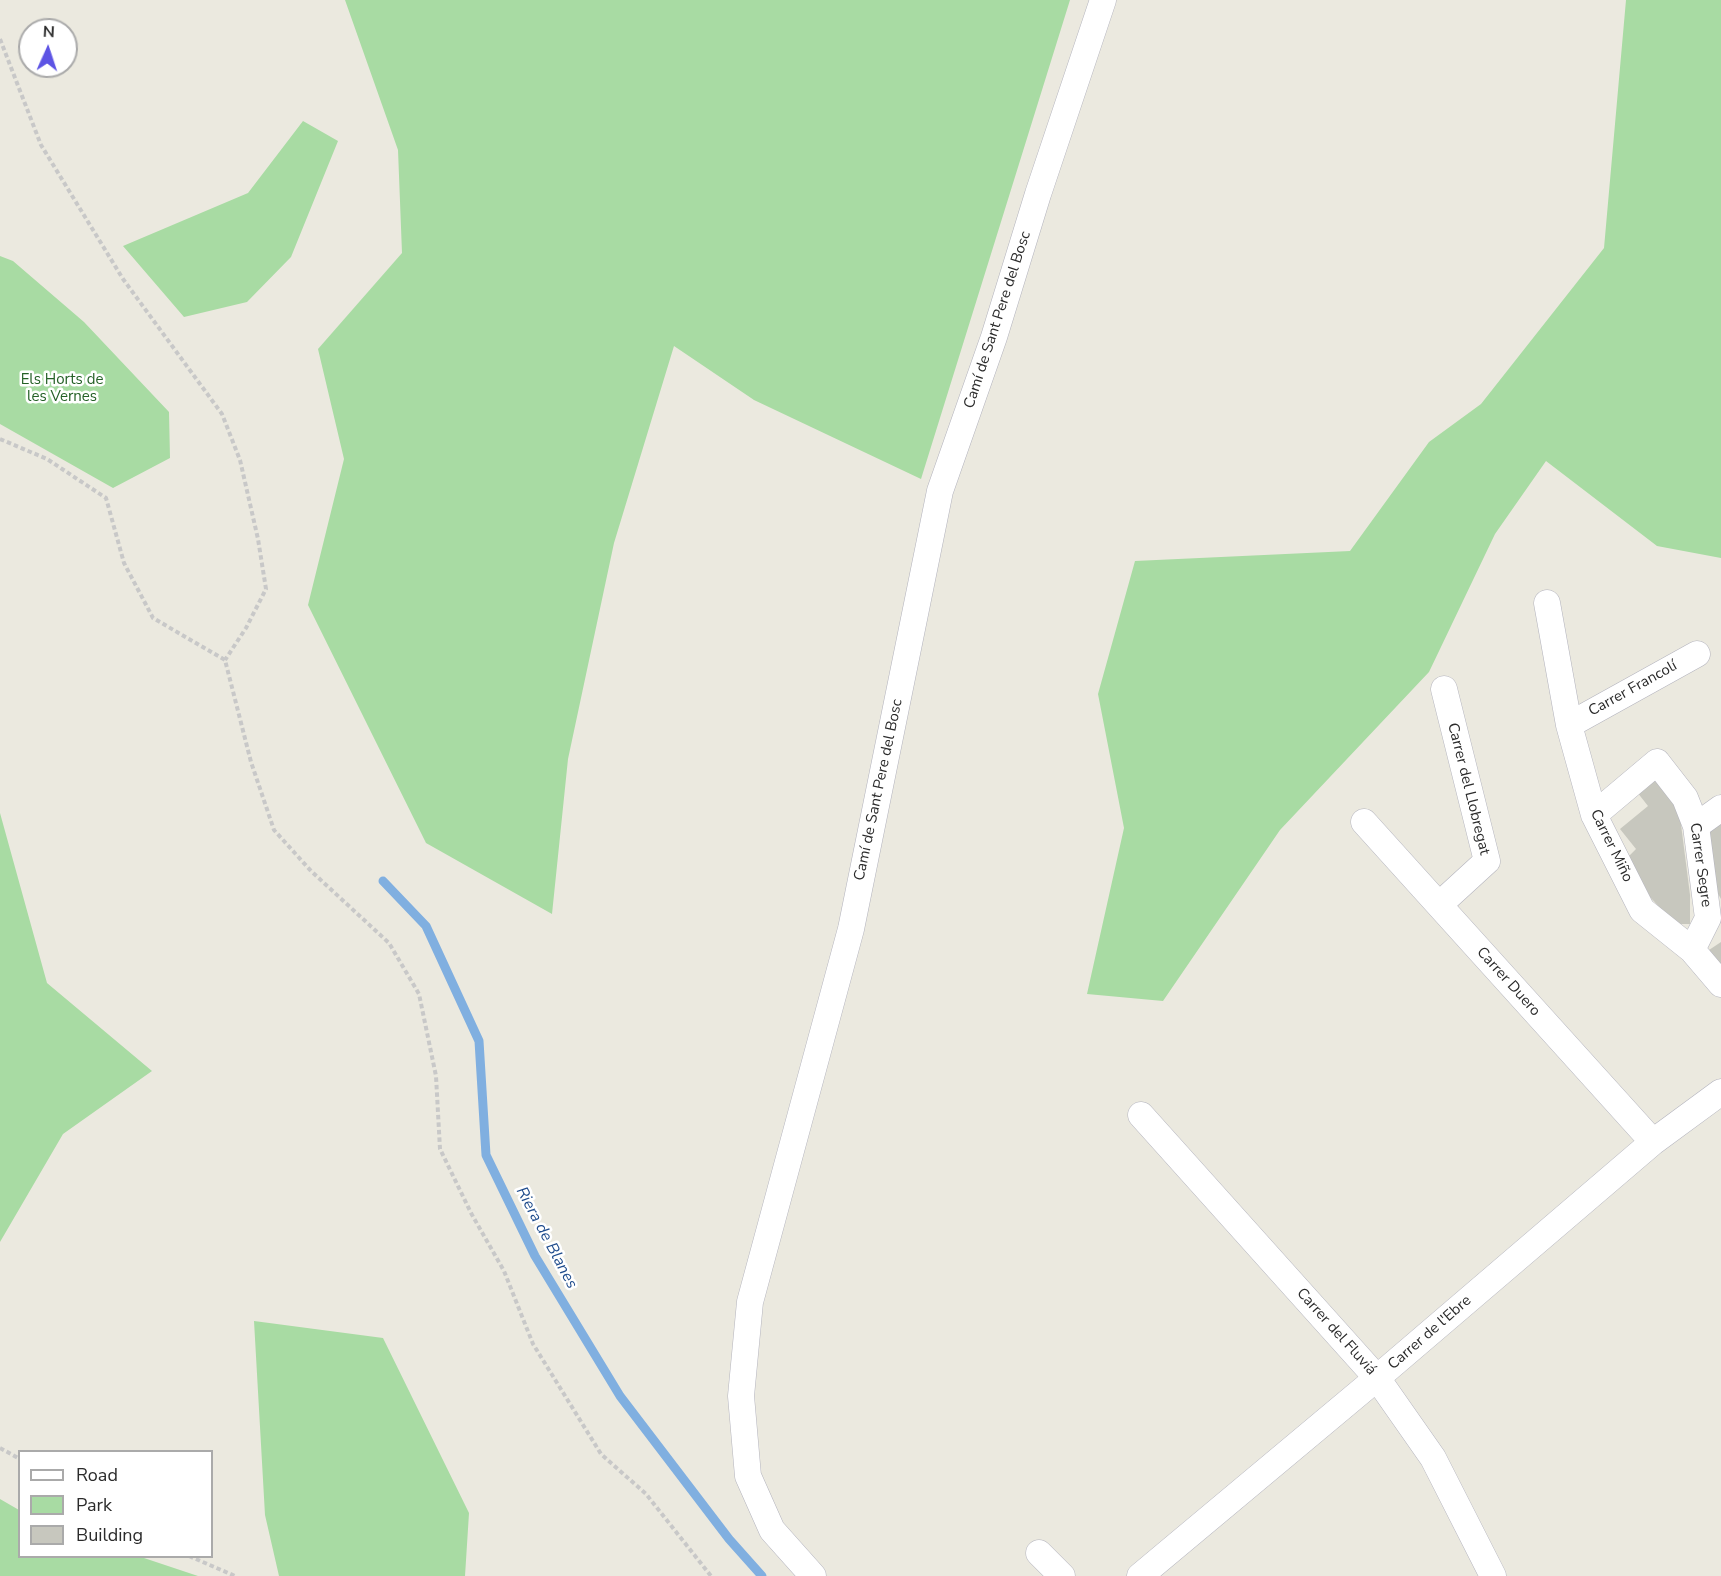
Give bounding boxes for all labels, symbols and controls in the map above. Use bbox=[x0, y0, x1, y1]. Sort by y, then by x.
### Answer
north arrow bbox=[18, 18, 78, 78]
text: N bbox=[42, 21, 55, 43]
street label: Camí de Sant Pere del Bosc bbox=[961, 229, 1035, 411]
park label: Els Horts de les Vernes bbox=[21, 371, 103, 406]
street label: Carrer Francolí bbox=[1586, 657, 1680, 721]
street label: Camí de Sant Pere del Bosc bbox=[851, 698, 907, 882]
street label: Carrer del Llobregat bbox=[1443, 721, 1493, 857]
street label: Carrer Miño bbox=[1586, 807, 1636, 885]
street label: Carrer Segre bbox=[1685, 822, 1715, 908]
street label: Carrer Duero bbox=[1472, 944, 1544, 1020]
water label: Riera de Blanes bbox=[511, 1184, 581, 1292]
street label: Carrer del Fluviá bbox=[1292, 1285, 1380, 1379]
street label: Carrer de l'Ebre bbox=[1385, 1292, 1475, 1374]
legend bbox=[18, 1450, 213, 1558]
text: Road bbox=[76, 1463, 118, 1487]
text: Park bbox=[76, 1493, 112, 1517]
text: Building bbox=[76, 1523, 143, 1547]

